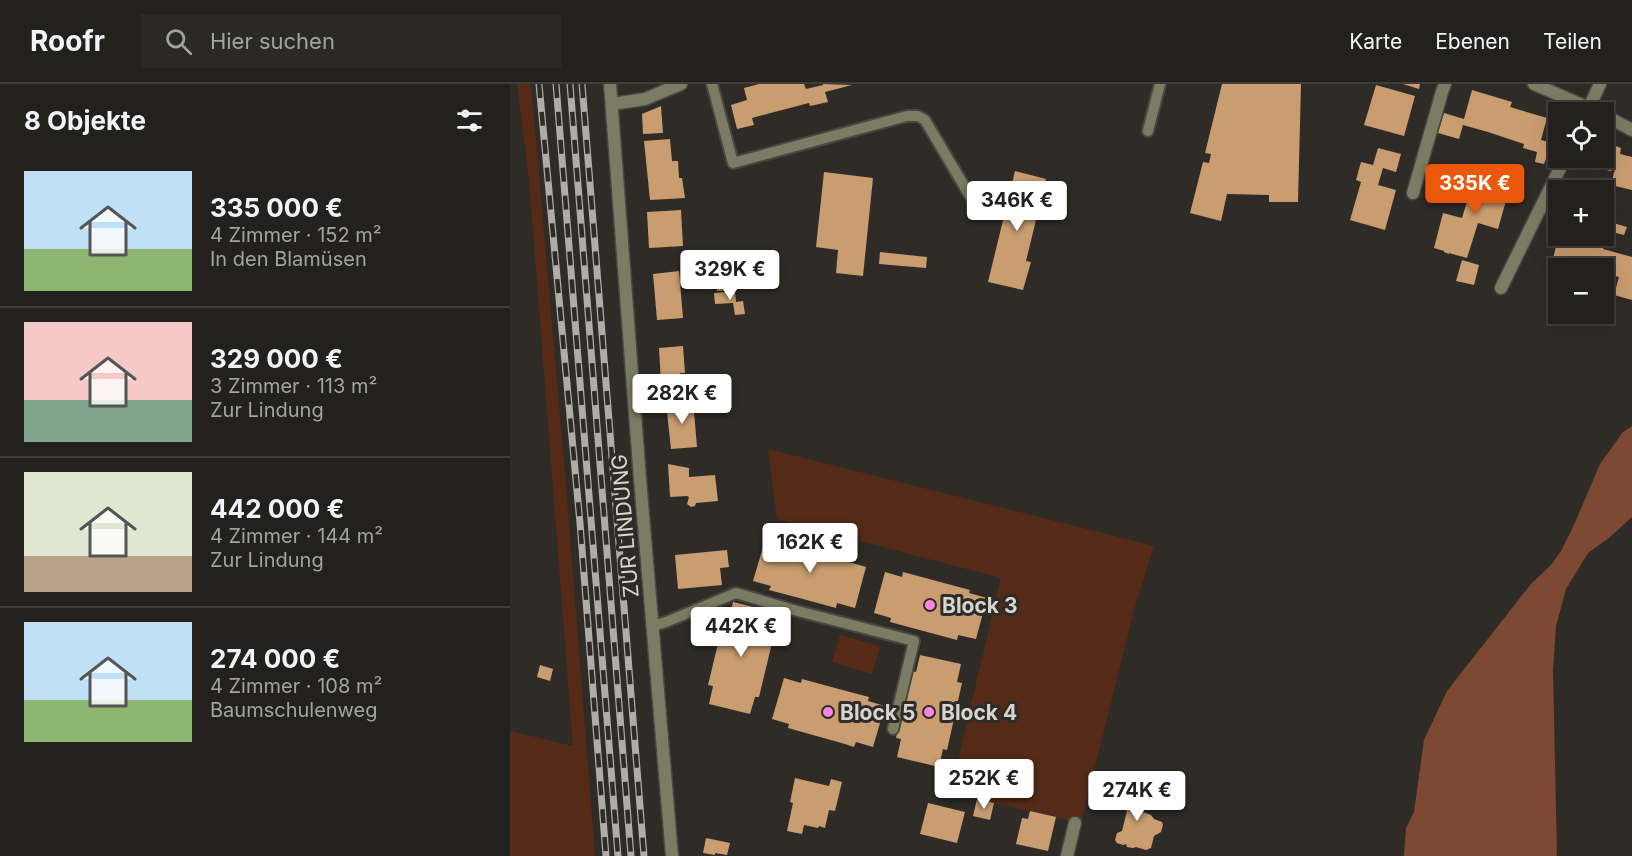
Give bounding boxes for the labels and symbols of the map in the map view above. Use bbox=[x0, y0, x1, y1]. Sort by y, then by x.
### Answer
pin: 335K € bbox=[1426, 164, 1524, 215]
pin: 346K € bbox=[968, 181, 1066, 232]
pin: 329K € bbox=[681, 250, 779, 301]
pin: 282K € bbox=[633, 374, 731, 425]
street label: ZUR LINDUNG bbox=[606, 453, 644, 599]
pin: 162K € bbox=[761, 523, 859, 574]
place label: Block 3 bbox=[942, 593, 1018, 618]
marker: Block 3 bbox=[923, 598, 937, 612]
pin: 442K € bbox=[692, 607, 790, 658]
place label: Block 5 bbox=[840, 700, 915, 725]
place label: Block 4 bbox=[941, 700, 1017, 725]
marker: Block 5 bbox=[821, 705, 835, 719]
marker: Block 4 bbox=[922, 705, 936, 719]
pin: 252K € bbox=[935, 759, 1033, 810]
pin: 274K € bbox=[1088, 771, 1186, 822]

